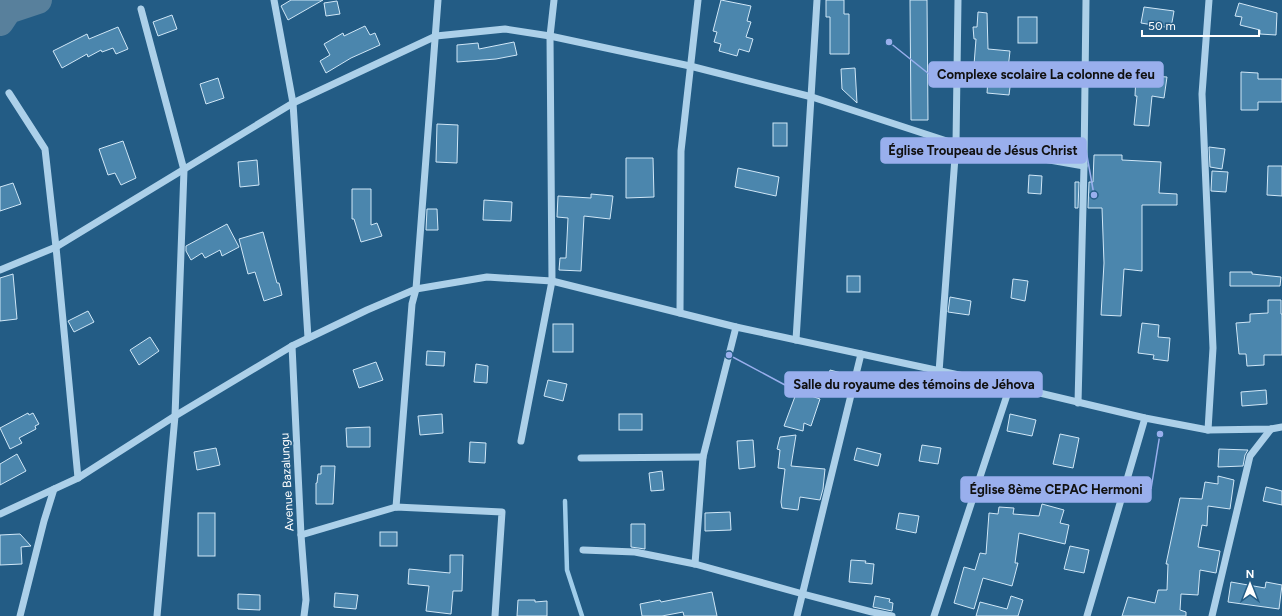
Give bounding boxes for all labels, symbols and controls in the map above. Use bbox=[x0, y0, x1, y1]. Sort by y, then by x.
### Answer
scale bar bbox=[1142, 12, 1259, 38]
text: 50 m bbox=[1148, 19, 1176, 33]
callout: Complexe scolaire La colonne de feu bbox=[929, 62, 1163, 87]
text: Complexe scolaire La colonne de feu bbox=[937, 67, 1155, 82]
callout: Église Troupeau de Jésus Christ bbox=[881, 138, 1086, 163]
text: Église Troupeau de Jésus Christ bbox=[888, 143, 1078, 158]
callout: Salle du royaume des témoins de Jéhova bbox=[785, 372, 1042, 397]
text: Salle du royaume des témoins de Jéhova bbox=[793, 377, 1035, 392]
street label: Avenue Bazalungu bbox=[277, 432, 297, 532]
callout: Église 8ème CEPAC Hermoni bbox=[961, 477, 1151, 502]
text: Église 8ème CEPAC Hermoni bbox=[969, 482, 1143, 497]
north arrow bbox=[1230, 564, 1270, 604]
text: N bbox=[1246, 568, 1254, 581]

